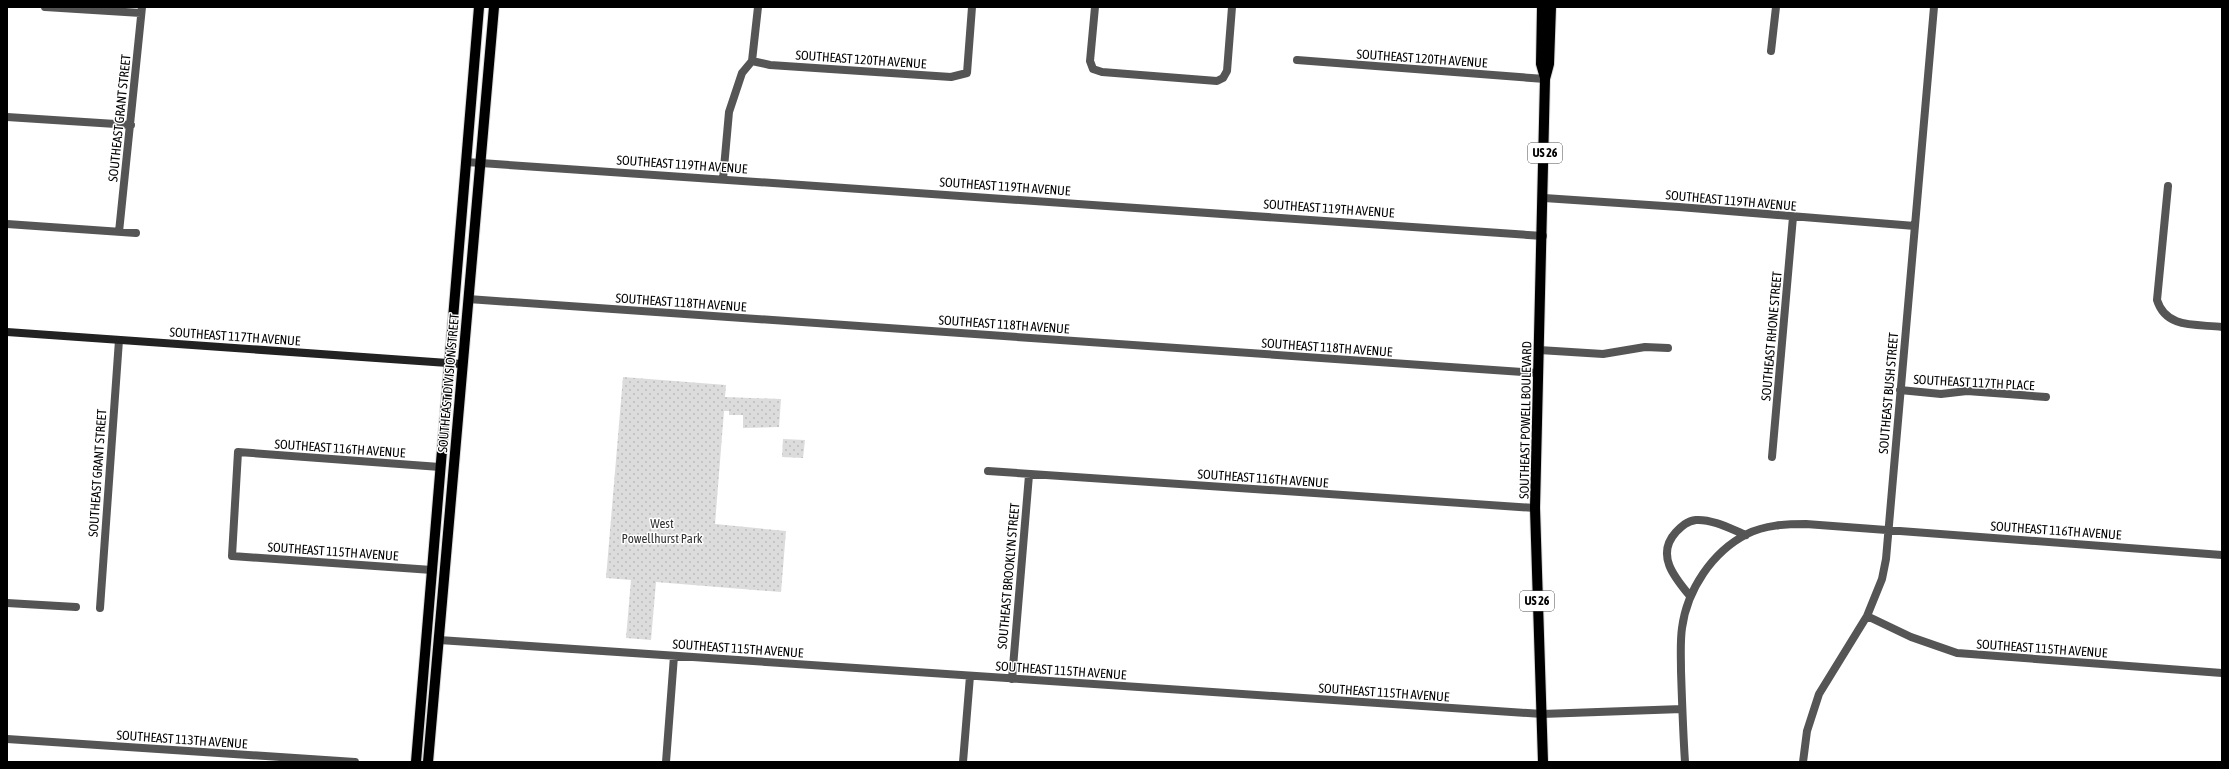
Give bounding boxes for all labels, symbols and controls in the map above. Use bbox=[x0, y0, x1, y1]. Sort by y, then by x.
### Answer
street label: SOUTHEAST 120TH AVENUE bbox=[1356, 46, 1488, 71]
street label: SOUTHEAST 120TH AVENUE bbox=[795, 47, 927, 72]
street label: SOUTHEAST GRANT STREET bbox=[105, 53, 134, 183]
road number: US 26 bbox=[1528, 143, 1562, 163]
street label: SOUTHEAST 119TH AVENUE bbox=[616, 152, 748, 177]
street label: SOUTHEAST 119TH AVENUE bbox=[939, 174, 1071, 199]
street label: SOUTHEAST 119TH AVENUE bbox=[1665, 187, 1797, 214]
street label: SOUTHEAST 119TH AVENUE bbox=[1263, 196, 1395, 221]
street label: SOUTHEAST RHONE STREET bbox=[1758, 270, 1785, 401]
street label: SOUTHEAST 118TH AVENUE bbox=[615, 290, 747, 315]
street label: SOUTHEAST 118TH AVENUE bbox=[938, 312, 1070, 337]
street label: SOUTHEAST DIVISION STREET bbox=[435, 313, 462, 453]
street label: SOUTHEAST 117TH AVENUE bbox=[169, 324, 301, 349]
street label: SOUTHEAST BUSH STREET bbox=[1876, 331, 1901, 454]
street label: SOUTHEAST 118TH AVENUE bbox=[1261, 335, 1393, 360]
street label: SOUTHEAST POWELL BOULEVARD bbox=[1517, 341, 1534, 499]
street label: SOUTHEAST 117TH PLACE bbox=[1913, 372, 2035, 393]
street label: SOUTHEAST GRANT STREET bbox=[86, 408, 109, 538]
street label: SOUTHEAST 116TH AVENUE bbox=[274, 436, 406, 461]
street label: SOUTHEAST 116TH AVENUE bbox=[1197, 466, 1329, 491]
street label: SOUTHEAST BROOKLYN STREET bbox=[995, 502, 1022, 650]
park label: West Powellhurst Park bbox=[622, 516, 703, 546]
street label: SOUTHEAST 116TH AVENUE bbox=[1990, 518, 2122, 543]
street label: SOUTHEAST 115TH AVENUE bbox=[267, 539, 399, 564]
road number: US 26 bbox=[1520, 591, 1554, 611]
street label: SOUTHEAST 115TH AVENUE bbox=[672, 636, 804, 661]
street label: SOUTHEAST 115TH AVENUE bbox=[1976, 636, 2108, 661]
street label: SOUTHEAST 115TH AVENUE bbox=[995, 658, 1127, 683]
street label: SOUTHEAST 115TH AVENUE bbox=[1318, 680, 1450, 705]
street label: SOUTHEAST 113TH AVENUE bbox=[116, 727, 248, 752]

